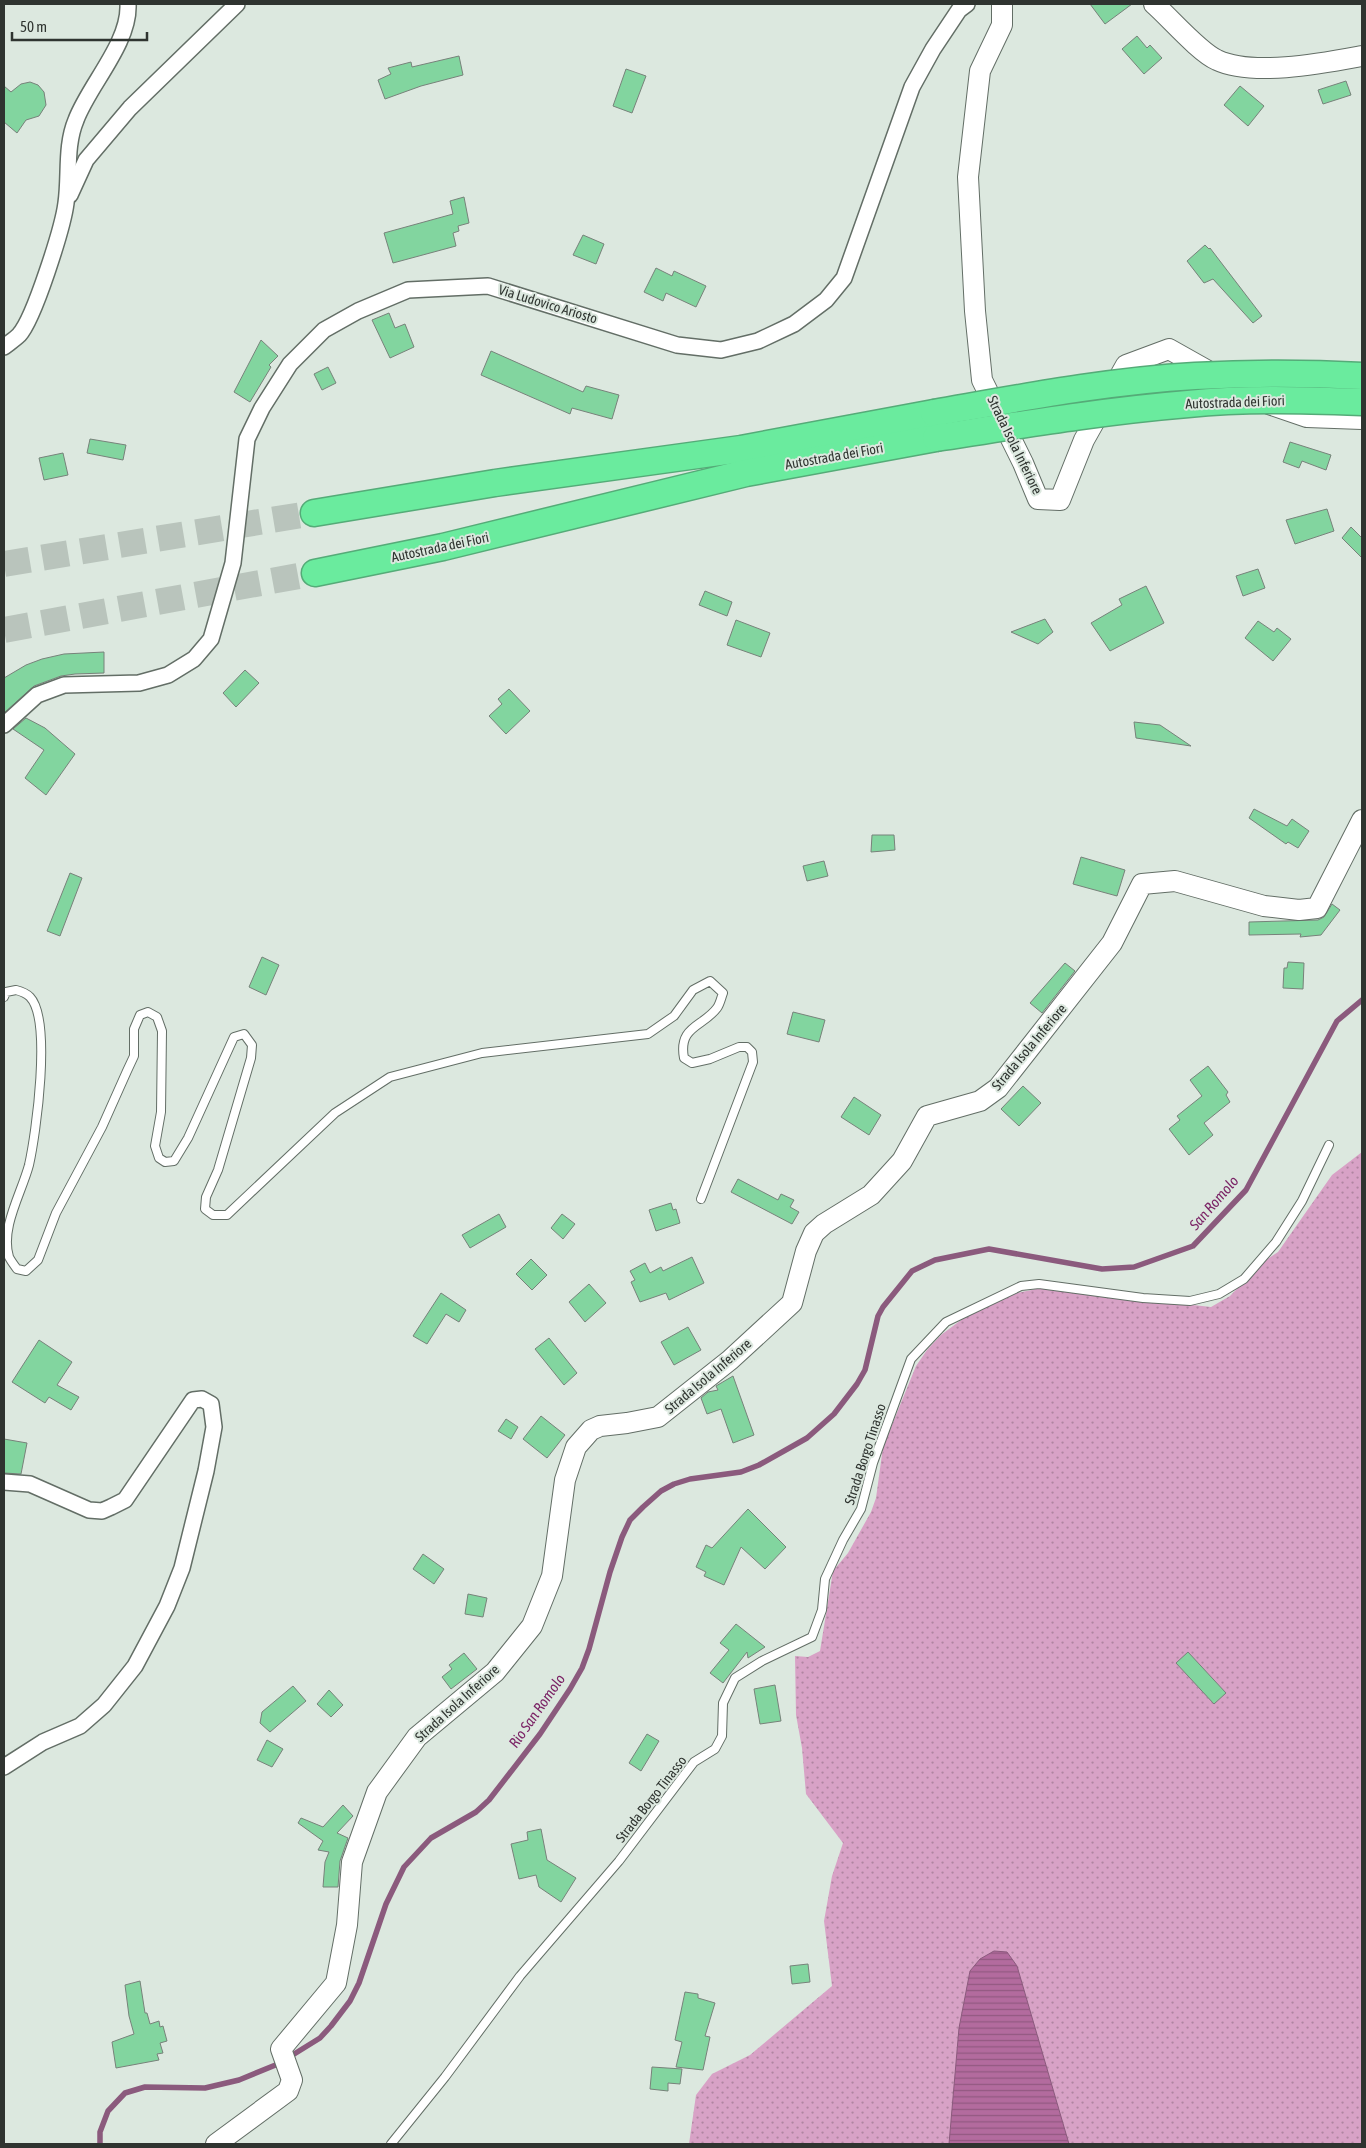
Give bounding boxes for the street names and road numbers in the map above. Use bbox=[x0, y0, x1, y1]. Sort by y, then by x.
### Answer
street label: Via Ludovico Ariosto bbox=[497, 281, 599, 327]
street label: Autostrada dei Fiori bbox=[1185, 392, 1285, 412]
street label: Strada Isola Inferiore bbox=[984, 393, 1046, 497]
street label: Autostrada dei Fiori bbox=[784, 439, 884, 473]
street label: Autostrada dei Fiori bbox=[390, 529, 490, 565]
street label: Strada Isola Inferiore bbox=[988, 1001, 1070, 1093]
street label: Strada Isola Inferiore bbox=[662, 1335, 754, 1417]
street label: Strada Borgo Tinasso bbox=[841, 1401, 889, 1507]
street label: Strada Isola Inferiore bbox=[412, 1661, 502, 1745]
street label: Strada Borgo Tinasso bbox=[612, 1753, 690, 1845]

